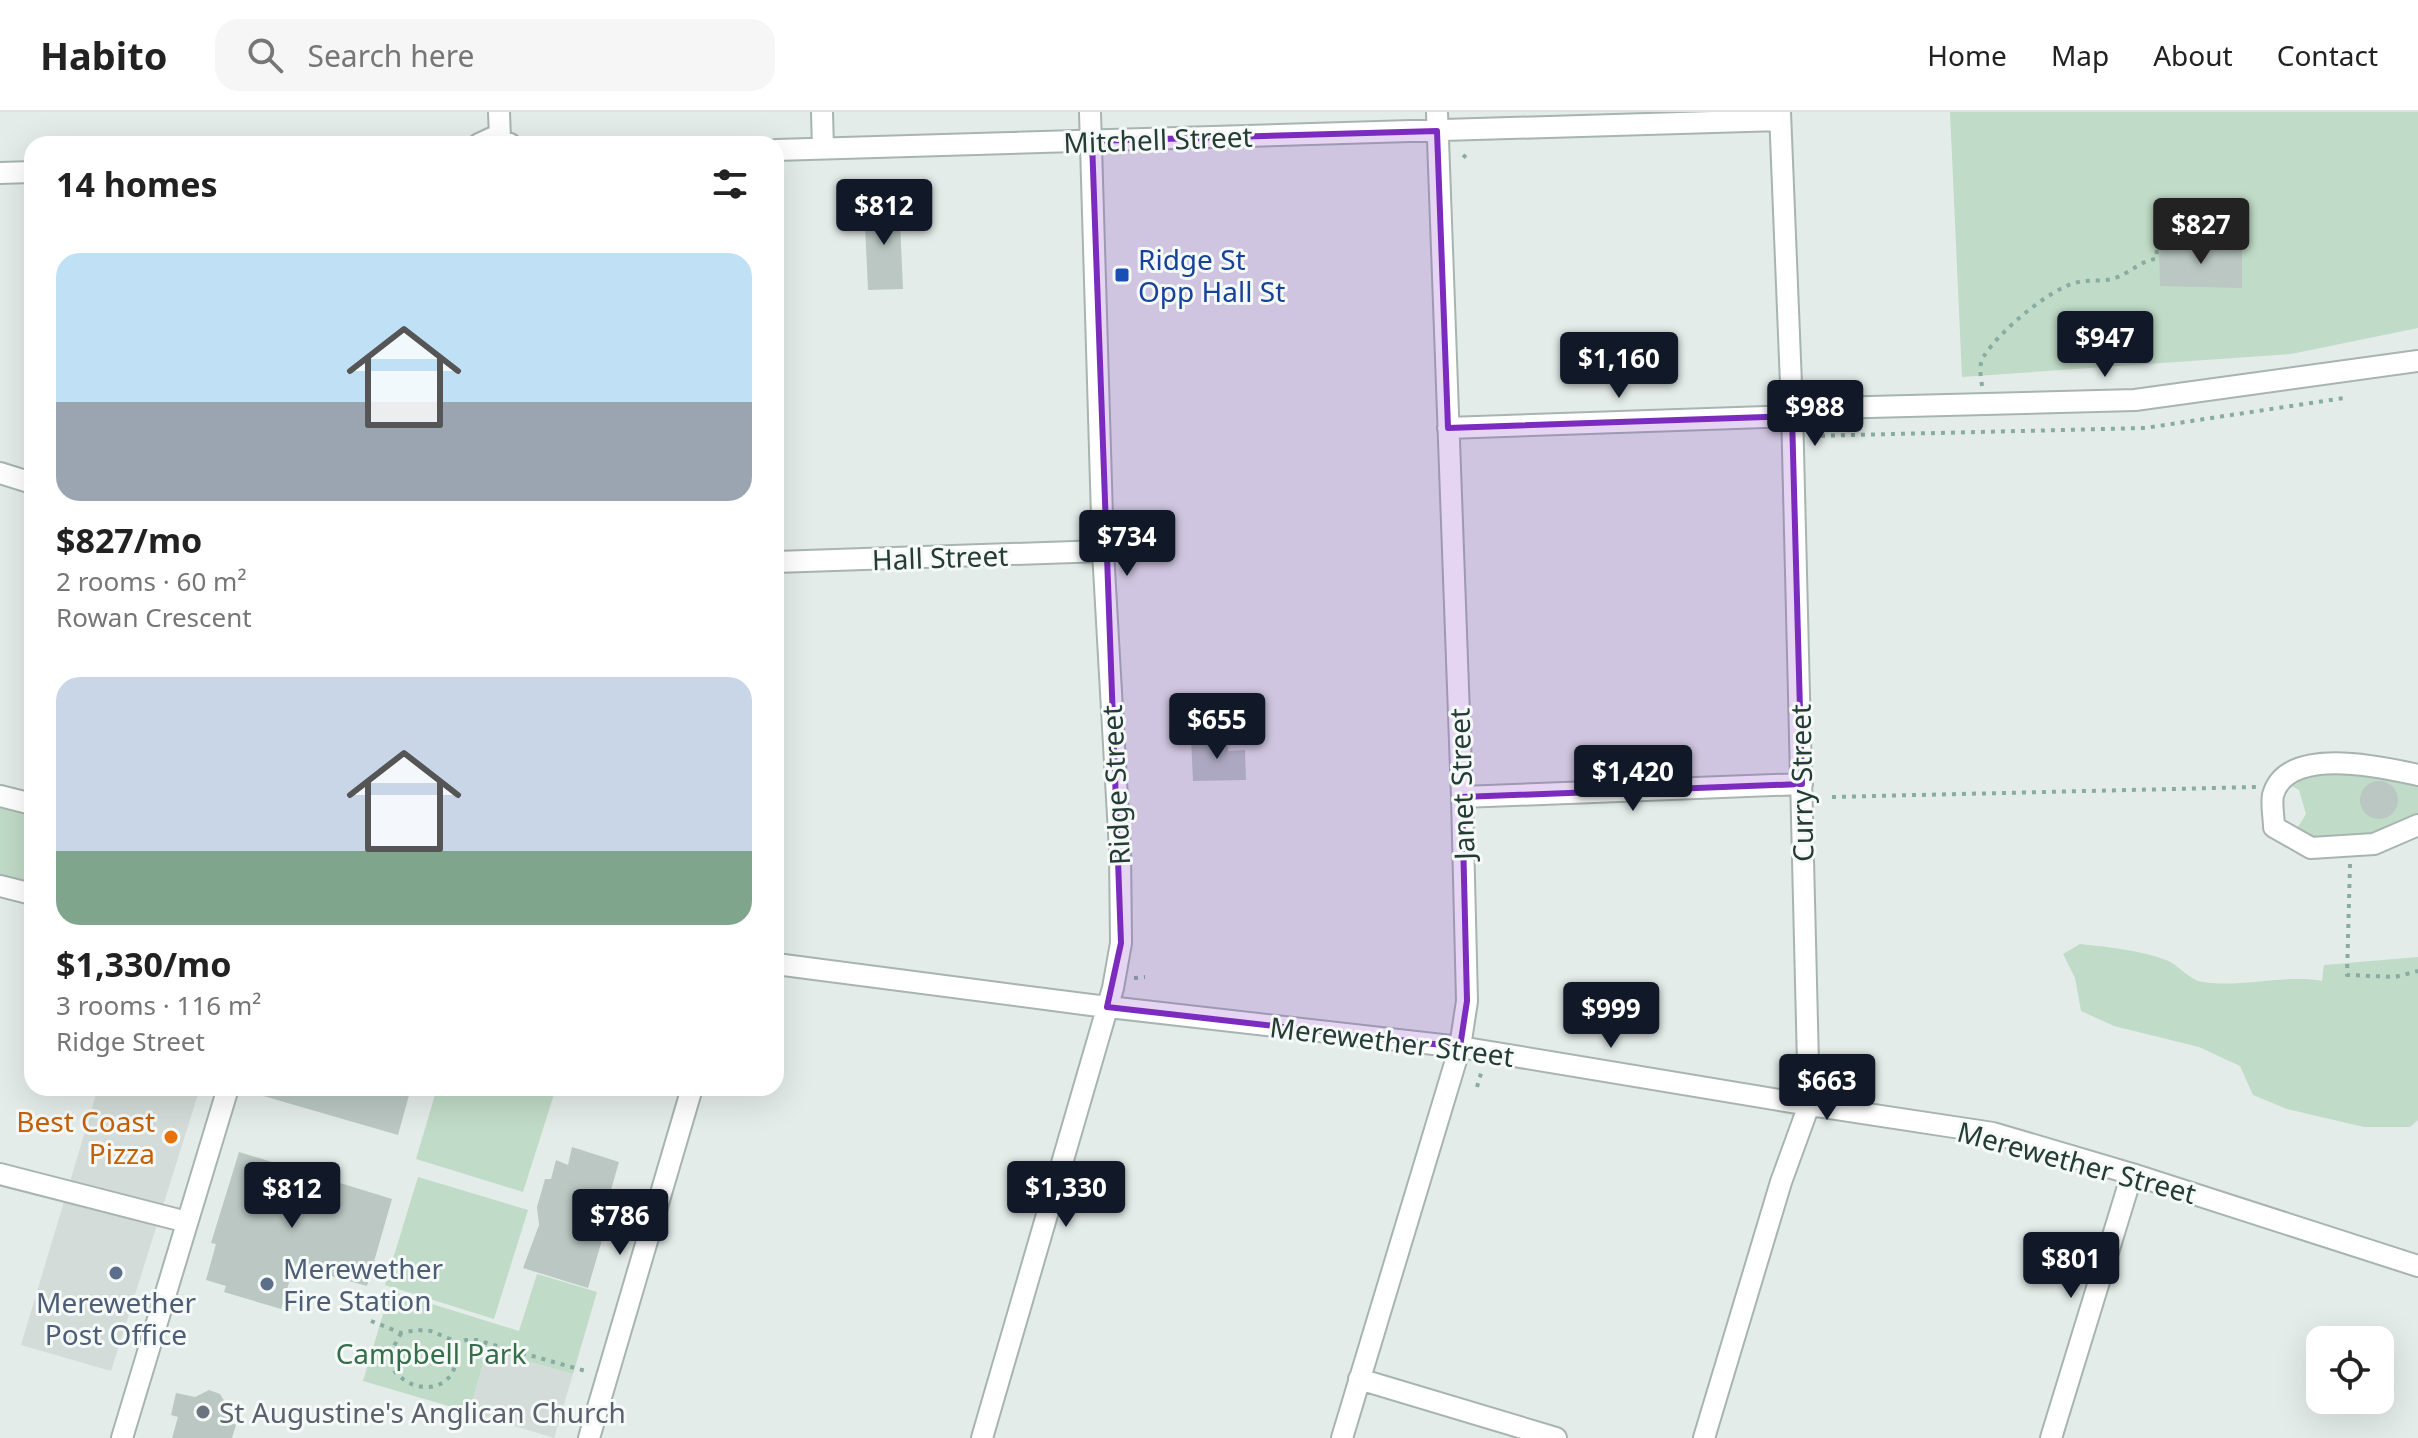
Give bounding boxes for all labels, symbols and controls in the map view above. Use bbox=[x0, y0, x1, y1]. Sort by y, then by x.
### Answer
search box bbox=[215, 19, 775, 91]
text: Habito bbox=[40, 29, 167, 81]
icon: search bbox=[243, 33, 287, 77]
text: Search here bbox=[307, 35, 474, 76]
text: Home bbox=[1927, 36, 2007, 74]
text: Map bbox=[2051, 36, 2109, 74]
text: About bbox=[2153, 36, 2233, 74]
text: Contact bbox=[2277, 36, 2378, 74]
street label: Mitchell Street bbox=[1063, 117, 1253, 161]
text: 14 homes bbox=[56, 161, 218, 207]
icon: filters bbox=[708, 162, 752, 206]
pin: $812 bbox=[837, 179, 931, 247]
text: $812 bbox=[854, 187, 914, 223]
pin: $827 bbox=[2154, 198, 2248, 266]
text: $827 bbox=[2171, 206, 2231, 242]
place label: Ridge St Opp Hall St bbox=[1138, 240, 1285, 310]
marker: Ridge St Opp Hall St bbox=[1113, 266, 1131, 284]
icon: home bbox=[332, 305, 476, 449]
pin: $947 bbox=[2058, 311, 2152, 379]
text: $947 bbox=[2075, 319, 2135, 355]
pin: $1,160 bbox=[1554, 332, 1684, 400]
text: $1,160 bbox=[1578, 340, 1660, 376]
pin: $988 bbox=[1768, 380, 1862, 448]
text: $988 bbox=[1785, 388, 1845, 424]
pin: $734 bbox=[1080, 510, 1174, 578]
text: $827/mo bbox=[56, 517, 202, 563]
text: $734 bbox=[1097, 518, 1157, 554]
street label: Hall Street bbox=[871, 536, 1009, 578]
text: 2 rooms · 60 m² bbox=[56, 563, 246, 599]
text: Rowan Crescent bbox=[56, 599, 252, 635]
pin: $655 bbox=[1170, 693, 1264, 761]
text: $655 bbox=[1187, 701, 1247, 737]
street label: Ridge Street bbox=[1092, 704, 1138, 866]
street label: Curry Street bbox=[1781, 704, 1821, 862]
street label: Janet Street bbox=[1439, 707, 1483, 864]
icon: home bbox=[332, 729, 476, 873]
pin: $1,420 bbox=[1568, 745, 1698, 813]
text: $1,420 bbox=[1592, 753, 1674, 789]
text: $1,330/mo bbox=[56, 941, 231, 987]
pin: $999 bbox=[1564, 982, 1658, 1050]
text: 3 rooms · 116 m² bbox=[56, 987, 261, 1023]
text: $999 bbox=[1581, 990, 1641, 1026]
street label: Merewether Street bbox=[1268, 1007, 1516, 1075]
text: Ridge Street bbox=[56, 1023, 205, 1059]
pin: $663 bbox=[1780, 1054, 1874, 1122]
text: $663 bbox=[1797, 1062, 1857, 1098]
place label: Best Coast Pizza bbox=[16, 1102, 155, 1172]
street label: Merewether Street bbox=[1954, 1112, 2200, 1212]
marker: Best Coast Pizza bbox=[162, 1128, 180, 1146]
pin: $1,330 bbox=[1001, 1161, 1131, 1229]
pin: $812 bbox=[245, 1162, 339, 1230]
text: $1,330 bbox=[1025, 1169, 1107, 1205]
text: $812 bbox=[262, 1170, 322, 1206]
pin: $786 bbox=[573, 1189, 667, 1257]
text: $786 bbox=[590, 1197, 650, 1233]
pin: $801 bbox=[2024, 1232, 2118, 1300]
text: $801 bbox=[2041, 1240, 2101, 1276]
place label: Merewether Fire Station bbox=[283, 1249, 443, 1319]
marker: Merewether Post Office bbox=[107, 1264, 125, 1282]
marker: Merewether Fire Station bbox=[258, 1275, 276, 1293]
place label: Merewether Post Office bbox=[36, 1283, 196, 1353]
map controls bbox=[2306, 1326, 2394, 1414]
button: locate bbox=[2306, 1326, 2394, 1414]
park label: Campbell Park bbox=[336, 1334, 526, 1372]
place label: St Augustine's Anglican Church bbox=[219, 1393, 626, 1431]
marker: St Augustine's Anglican Church bbox=[194, 1403, 212, 1421]

